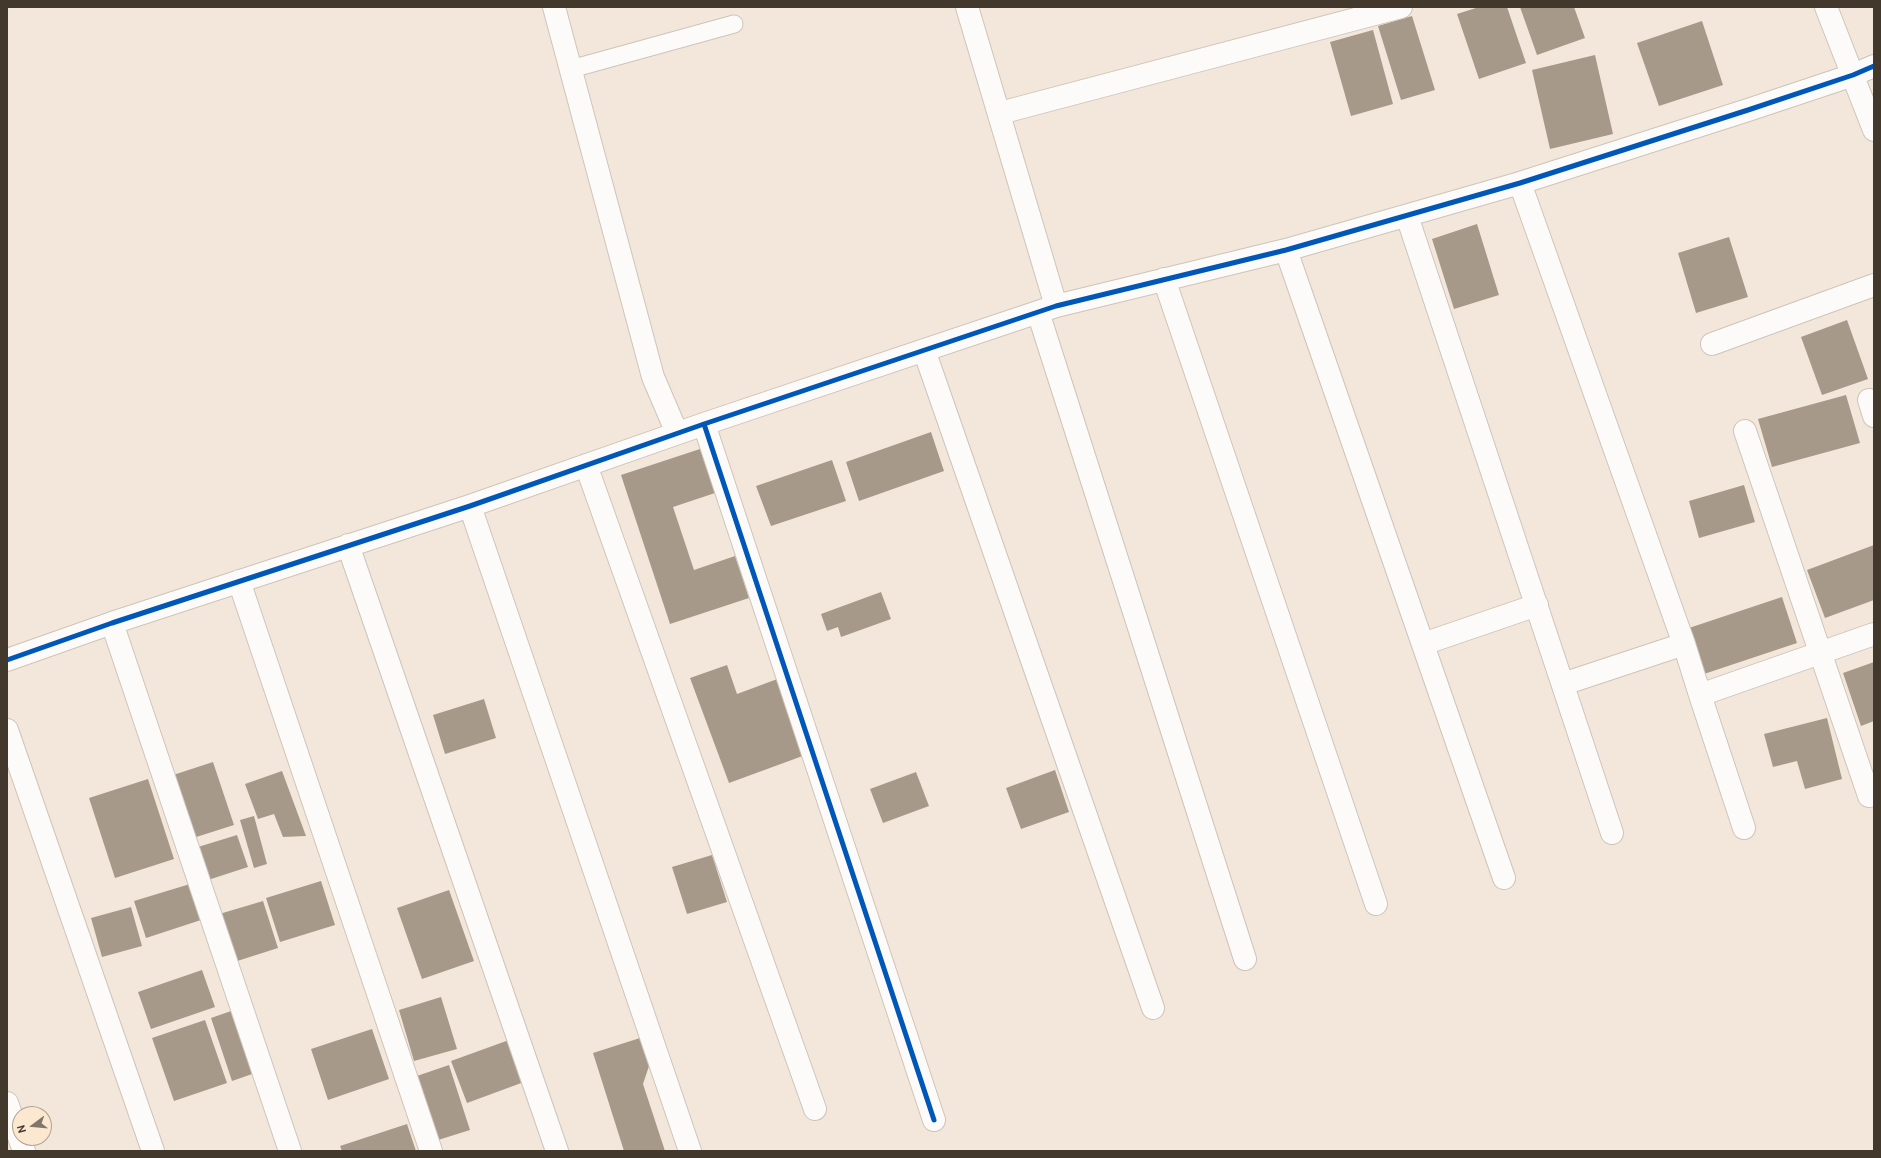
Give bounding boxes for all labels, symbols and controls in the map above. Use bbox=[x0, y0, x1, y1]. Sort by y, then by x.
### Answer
north arrow bbox=[12, 1106, 52, 1146]
text: N bbox=[14, 1123, 29, 1135]

